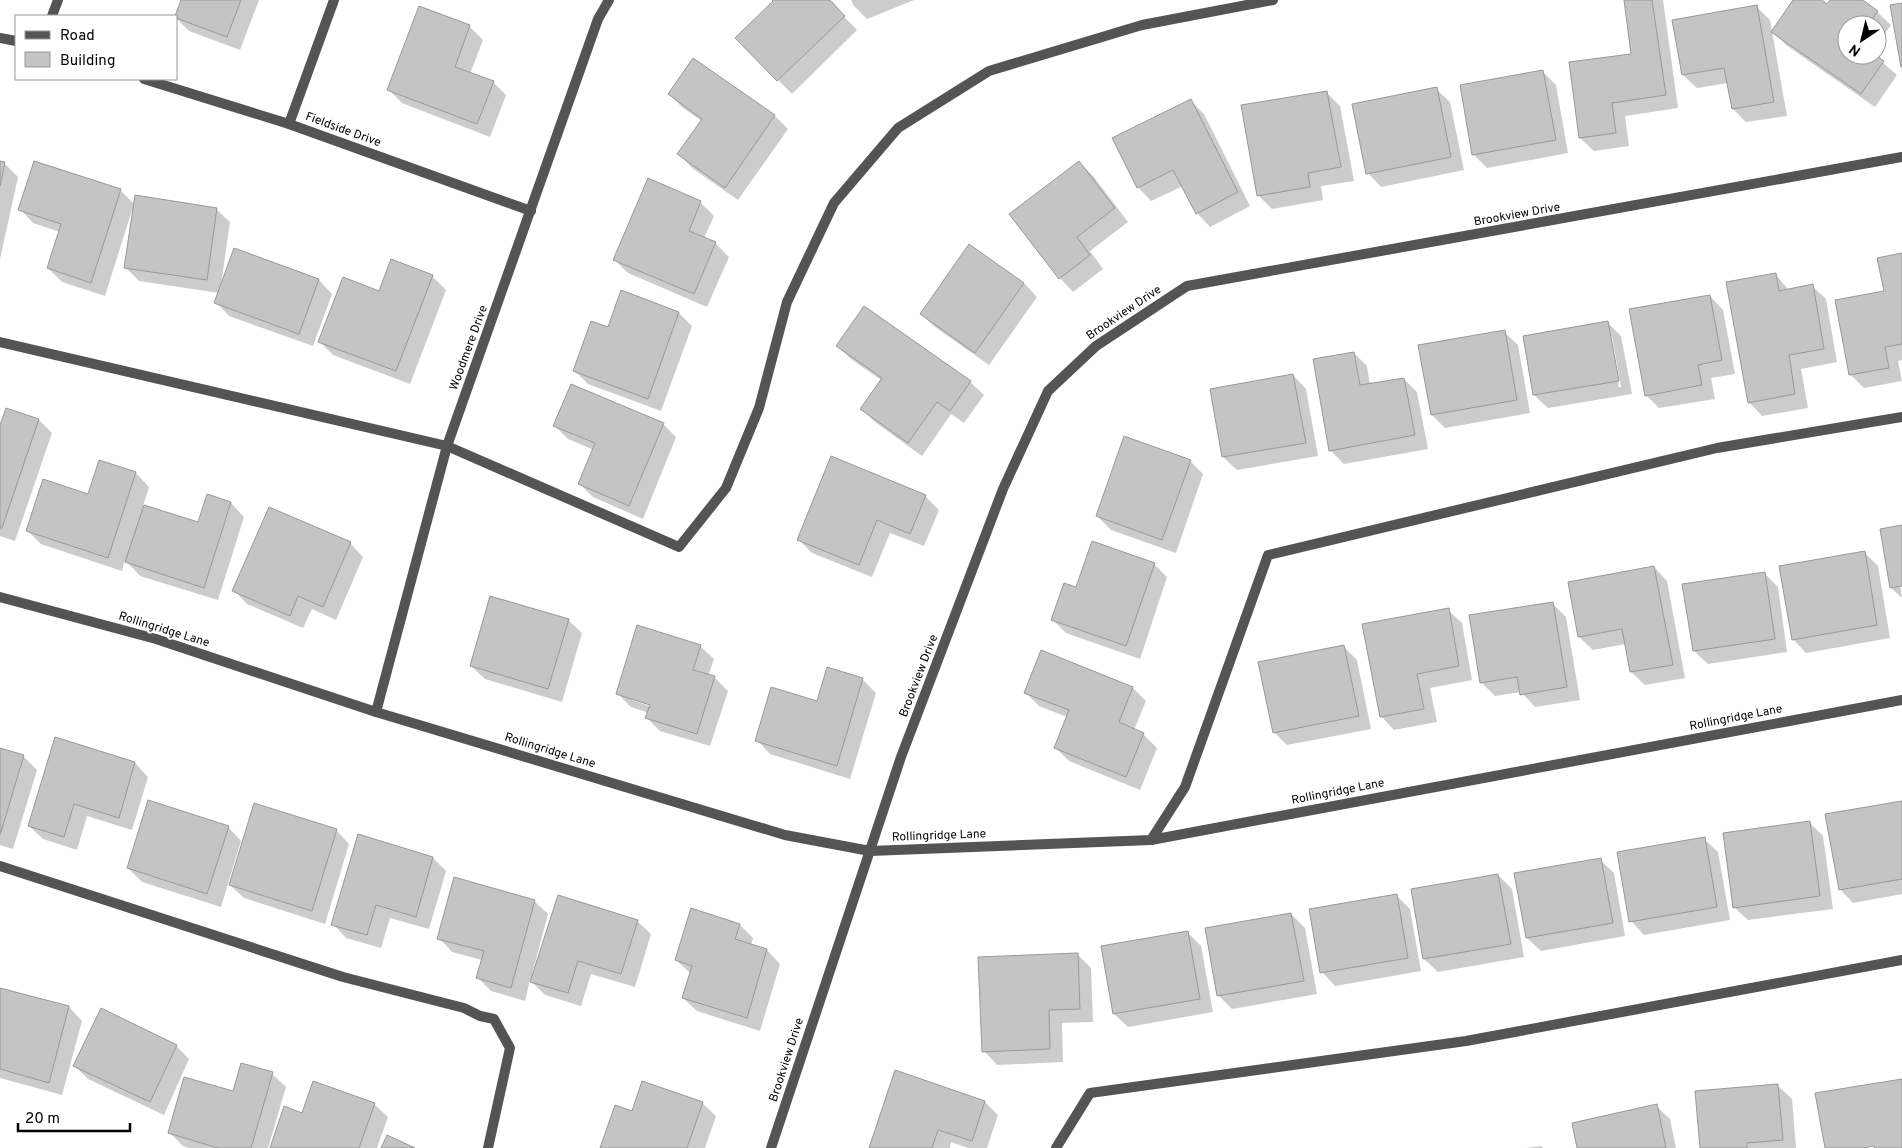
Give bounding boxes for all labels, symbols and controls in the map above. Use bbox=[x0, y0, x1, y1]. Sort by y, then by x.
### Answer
legend bbox=[15, 15, 178, 80]
north arrow bbox=[1837, 15, 1887, 65]
text: Road bbox=[60, 27, 95, 46]
text: N bbox=[1846, 40, 1864, 59]
text: Building bbox=[60, 52, 115, 71]
street label: Fieldside Drive bbox=[303, 109, 383, 151]
street label: Brookview Drive bbox=[1473, 200, 1561, 230]
street label: Brookview Drive bbox=[1083, 282, 1165, 344]
street label: Woodmere Drive bbox=[446, 303, 492, 393]
street label: Rollingridge Lane bbox=[117, 609, 211, 651]
street label: Brookview Drive bbox=[896, 632, 942, 720]
street label: Rollingridge Lane bbox=[1688, 701, 1784, 735]
street label: Rollingridge Lane bbox=[503, 730, 597, 772]
street label: Rollingridge Lane bbox=[1290, 775, 1386, 809]
street label: Rollingridge Lane bbox=[892, 826, 986, 846]
street label: Brookview Drive bbox=[766, 1016, 808, 1104]
scale bar bbox=[18, 1100, 130, 1132]
text: 20 m bbox=[25, 1110, 60, 1129]

